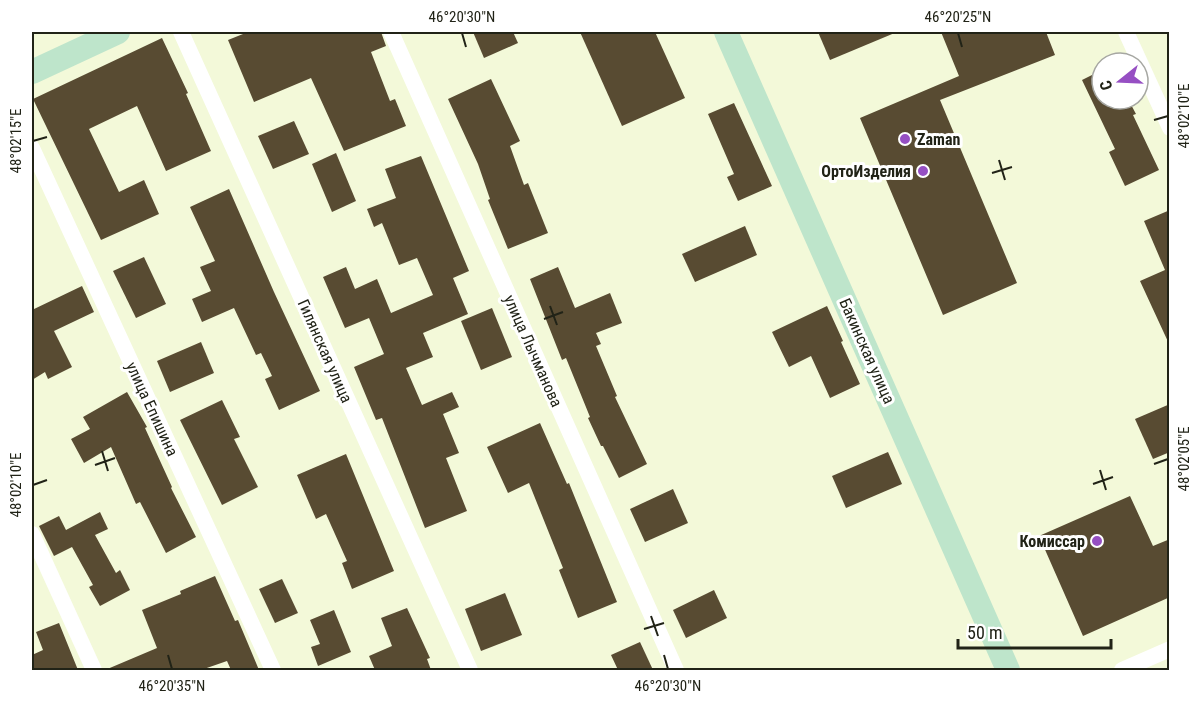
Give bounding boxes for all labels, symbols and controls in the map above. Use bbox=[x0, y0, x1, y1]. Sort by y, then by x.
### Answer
text: 46°20'30"N bbox=[429, 8, 495, 26]
text: 46°20'25"N bbox=[925, 8, 991, 26]
north arrow bbox=[1090, 51, 1150, 111]
text: С bbox=[1096, 78, 1117, 93]
text: 48°02'10"E bbox=[1175, 84, 1193, 148]
text: 48°02'15"E bbox=[7, 109, 25, 173]
place label: Zaman bbox=[917, 130, 960, 149]
marker: Zaman bbox=[898, 132, 912, 146]
place label: ОртоИзделия bbox=[821, 162, 911, 181]
marker: ОртоИзделия bbox=[916, 164, 930, 178]
street label: улица Лычманова bbox=[500, 292, 566, 410]
street label: Бакинская улица bbox=[835, 295, 899, 407]
street label: Гилянская улица bbox=[294, 296, 356, 406]
street label: улица Епишина bbox=[122, 359, 182, 459]
text: 48°02'05"E bbox=[1175, 427, 1193, 491]
text: 48°02'10"E bbox=[7, 453, 25, 517]
place label: Комиссар bbox=[1019, 532, 1085, 551]
marker: Комиссар bbox=[1090, 534, 1104, 548]
scale bar bbox=[958, 612, 1111, 650]
text: 50 m bbox=[967, 622, 1002, 643]
text: 46°20'35"N bbox=[139, 677, 205, 695]
text: 46°20'30"N bbox=[635, 677, 701, 695]

